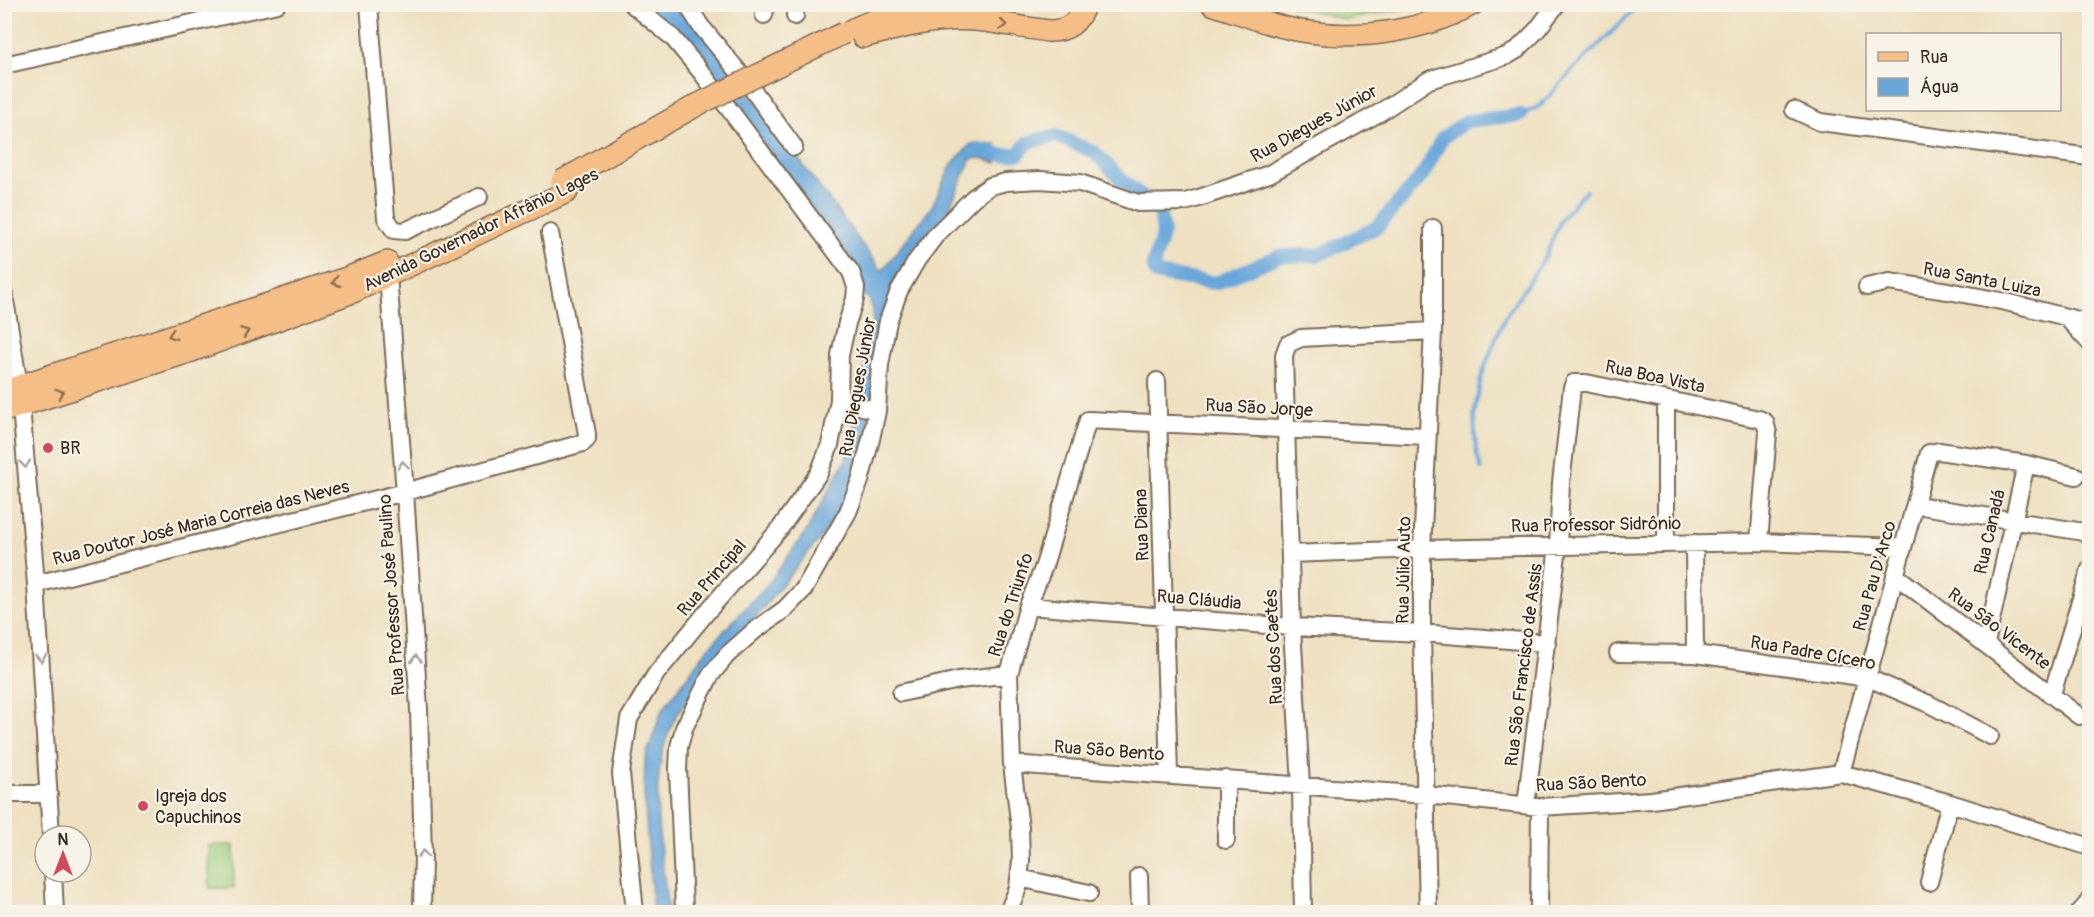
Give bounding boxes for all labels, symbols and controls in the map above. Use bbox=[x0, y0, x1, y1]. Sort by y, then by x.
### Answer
one-way arrow bbox=[999, 18, 1008, 30]
legend bbox=[1866, 33, 2061, 111]
text: Rua bbox=[1920, 46, 1948, 69]
text: Água bbox=[1920, 76, 1959, 99]
street label: Rua Diegues Júnior bbox=[1247, 79, 1382, 168]
street label: Avenida Governador Afrânio Lages bbox=[360, 163, 602, 297]
street label: Rua Santa Luiza bbox=[1921, 257, 2043, 303]
one-way arrow bbox=[331, 275, 342, 287]
street label: Rua Diegues Júnior bbox=[834, 315, 882, 459]
one-way arrow bbox=[240, 326, 250, 339]
one-way arrow bbox=[167, 328, 178, 341]
street label: Rua Boa Vista bbox=[1603, 355, 1707, 399]
one-way arrow bbox=[54, 388, 65, 400]
street label: Rua São Jorge bbox=[1205, 394, 1314, 422]
place label: BR bbox=[60, 437, 81, 460]
marker: BR bbox=[41, 441, 55, 455]
one-way arrow bbox=[19, 460, 32, 469]
one-way arrow bbox=[397, 460, 410, 469]
street label: Rua Doutor José Maria Correia das Neves bbox=[50, 475, 352, 571]
street label: Rua Canadá bbox=[1969, 487, 2011, 577]
street label: Rua Diana bbox=[1129, 488, 1155, 562]
street label: Rua Professor José Paulino bbox=[373, 493, 411, 696]
street label: Rua Professor Sidrônio bbox=[1511, 512, 1682, 538]
street label: Rua Júlio Auto bbox=[1392, 516, 1416, 624]
street label: Rua Pau D'Arco bbox=[1848, 518, 1902, 634]
street label: Rua Principal bbox=[672, 535, 752, 621]
street label: Rua do Triunfo bbox=[983, 550, 1039, 660]
street label: Rua São Francisco de Assis bbox=[1500, 562, 1548, 768]
street label: Rua São Vicente bbox=[1943, 583, 2055, 675]
street label: Rua Cláudia bbox=[1156, 585, 1242, 615]
street label: Rua dos Caetés bbox=[1260, 589, 1288, 705]
street label: Rua Padre Cícero bbox=[1749, 631, 1878, 675]
one-way arrow bbox=[34, 654, 47, 663]
one-way arrow bbox=[409, 655, 422, 664]
street label: Rua São Bento bbox=[1053, 736, 1165, 766]
street label: Rua São Bento bbox=[1535, 769, 1647, 797]
place label: Igreja dos Capuchinos bbox=[155, 785, 241, 829]
marker: Igreja dos Capuchinos bbox=[136, 799, 150, 813]
north arrow bbox=[33, 824, 93, 884]
text: N bbox=[58, 830, 69, 850]
one-way arrow bbox=[416, 850, 429, 859]

